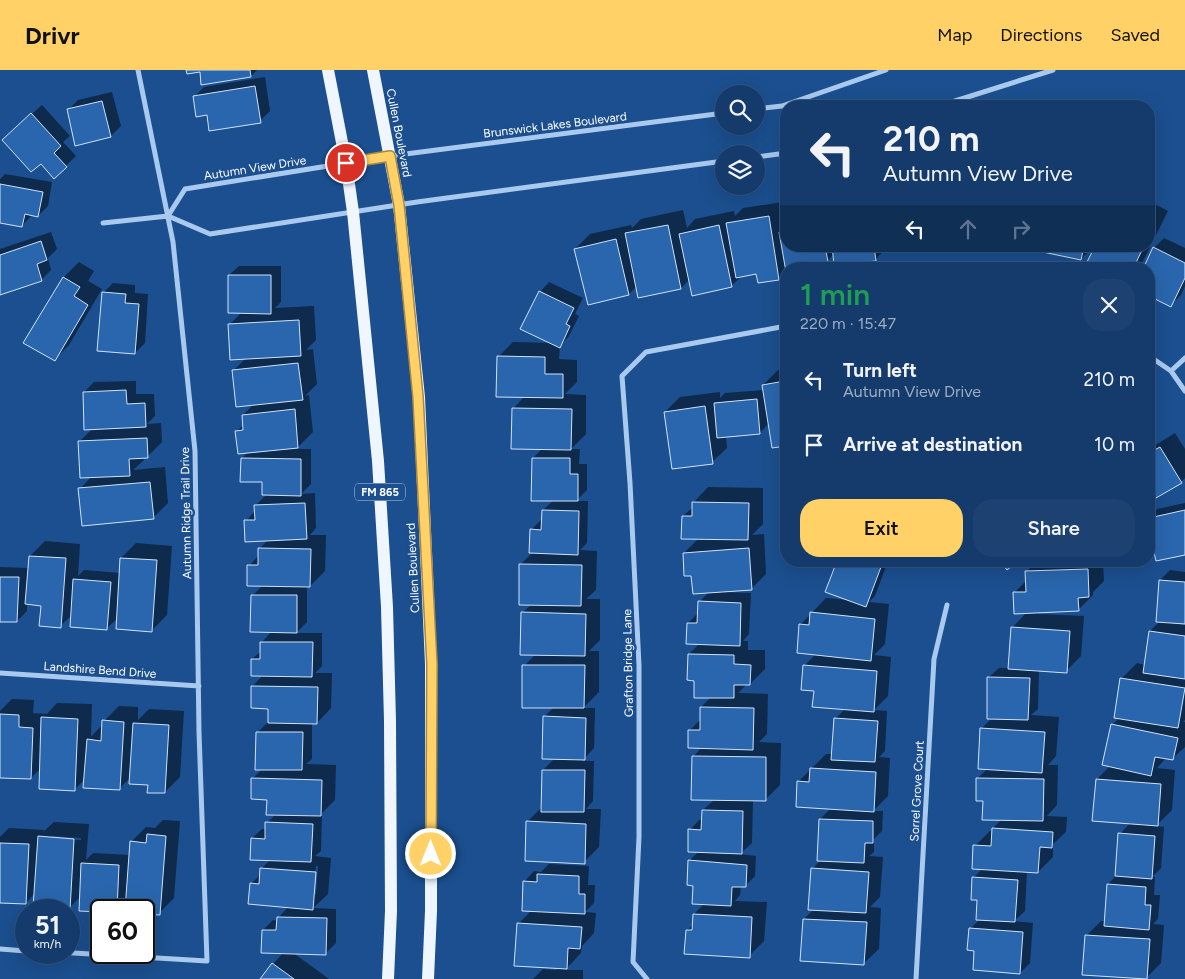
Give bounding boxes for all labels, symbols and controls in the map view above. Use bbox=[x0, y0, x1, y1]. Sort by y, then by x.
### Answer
text: Drivr bbox=[25, 21, 80, 50]
text: Map bbox=[937, 24, 972, 46]
text: Directions bbox=[1000, 24, 1082, 46]
text: Saved bbox=[1110, 24, 1160, 46]
map controls bbox=[715, 85, 765, 195]
button: search bbox=[715, 85, 765, 135]
street label: Cullen Boulevard bbox=[384, 87, 414, 179]
street label: Brunswick Lakes Boulevard bbox=[483, 109, 627, 141]
text: 210 m bbox=[883, 118, 980, 160]
icon: left bbox=[800, 120, 865, 185]
pin bbox=[325, 142, 367, 184]
button: layers bbox=[715, 145, 765, 195]
icon: arrive bbox=[332, 149, 360, 177]
street label: Autumn View Drive bbox=[203, 153, 308, 183]
text: Autumn View Drive bbox=[883, 160, 1073, 187]
icon: left bbox=[901, 215, 929, 243]
icon: ahead bbox=[954, 215, 982, 243]
icon: right bbox=[1007, 215, 1035, 243]
text: 1 min bbox=[800, 276, 870, 313]
button: close bbox=[1083, 279, 1135, 331]
text: 220 m · 15:47 bbox=[800, 314, 896, 333]
text: Turn left bbox=[843, 359, 917, 382]
icon: left bbox=[800, 366, 828, 394]
text: 210 m bbox=[1083, 368, 1135, 391]
text: Autumn View Drive bbox=[843, 382, 981, 401]
icon: arrive bbox=[800, 431, 828, 459]
text: Arrive at destination bbox=[843, 433, 1022, 456]
text: 10 m bbox=[1094, 433, 1135, 456]
street label: Autumn Ridge Trail Drive bbox=[178, 446, 194, 579]
road number: FM 865 bbox=[355, 484, 405, 501]
button: Exit bbox=[800, 499, 963, 557]
button: Share bbox=[973, 499, 1135, 557]
street label: Cullen Boulevard bbox=[404, 523, 422, 613]
street label: Grafton Bridge Lane bbox=[620, 608, 636, 717]
street label: Landshire Bend Drive bbox=[43, 659, 157, 681]
street label: Sorrel Grove Court bbox=[907, 740, 927, 842]
position arrow bbox=[404, 827, 456, 879]
speed limit sign: 60 bbox=[90, 899, 155, 964]
text: 51 bbox=[35, 910, 60, 940]
text: km/h bbox=[34, 937, 61, 951]

